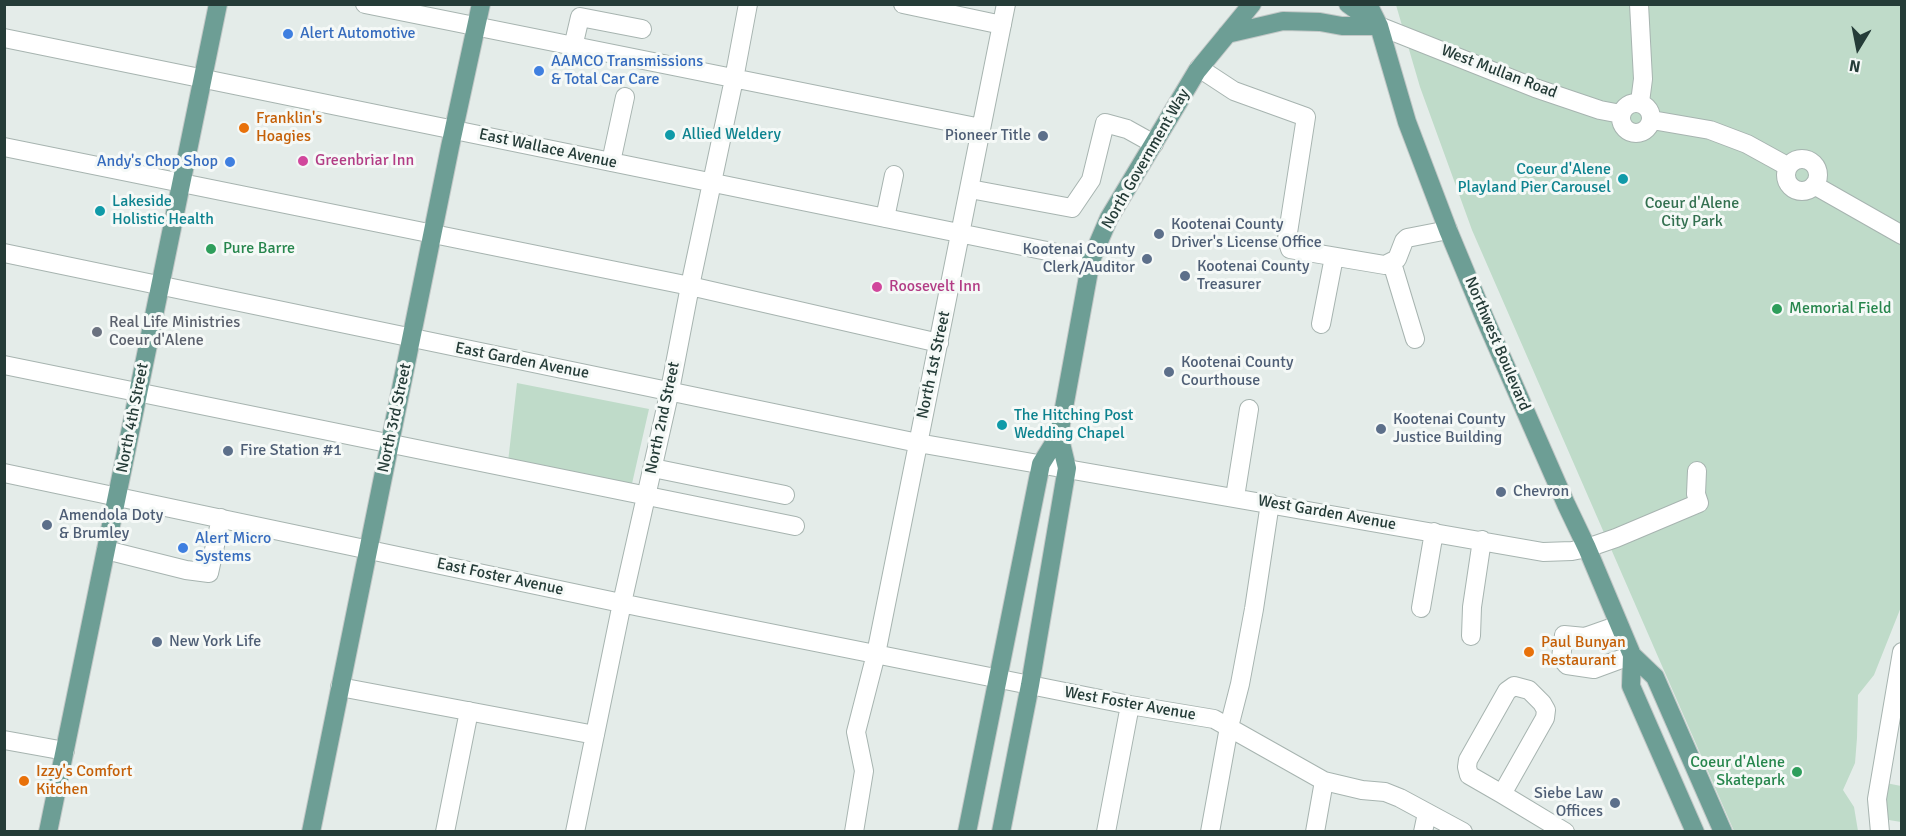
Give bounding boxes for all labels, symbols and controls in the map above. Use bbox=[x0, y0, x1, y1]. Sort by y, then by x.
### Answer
north arrow bbox=[1828, 18, 1888, 78]
place label: Alert Automotive bbox=[300, 24, 416, 44]
marker: Alert Automotive bbox=[281, 27, 295, 41]
street label: West Mullan Road bbox=[1438, 41, 1560, 103]
place label: AAMCO Transmissions & Total Car Care bbox=[551, 52, 703, 90]
text: N bbox=[1848, 55, 1862, 77]
marker: AAMCO Transmissions & Total Car Care bbox=[532, 64, 546, 78]
street label: North Government Way bbox=[1098, 86, 1194, 232]
place label: Franklin's Hoagies bbox=[256, 109, 322, 147]
marker: Franklin's Hoagies bbox=[237, 121, 251, 135]
street label: East Wallace Avenue bbox=[477, 125, 619, 173]
place label: Allied Weldery bbox=[682, 125, 781, 145]
place label: Pioneer Title bbox=[945, 126, 1031, 146]
marker: Allied Weldery bbox=[663, 128, 677, 142]
marker: Pioneer Title bbox=[1036, 129, 1050, 143]
place label: Greenbriar Inn bbox=[315, 151, 414, 171]
place label: Andy's Chop Shop bbox=[97, 152, 218, 172]
marker: Greenbriar Inn bbox=[296, 154, 310, 168]
marker: Andy's Chop Shop bbox=[223, 155, 237, 169]
place label: Coeur d'Alene Playland Pier Carousel bbox=[1457, 160, 1611, 198]
marker: Coeur d'Alene Playland Pier Carousel bbox=[1616, 172, 1630, 186]
place label: Lakeside Holistic Health bbox=[112, 192, 214, 230]
park label: Coeur d'Alene City Park bbox=[1645, 194, 1739, 232]
marker: Lakeside Holistic Health bbox=[93, 204, 107, 218]
place label: Kootenai County Driver's License Office bbox=[1171, 215, 1322, 253]
marker: Kootenai County Driver's License Office bbox=[1152, 227, 1166, 241]
place label: Pure Barre bbox=[223, 239, 295, 259]
place label: Kootenai County Clerk/Auditor bbox=[1023, 240, 1135, 278]
marker: Pure Barre bbox=[204, 242, 218, 256]
marker: Kootenai County Clerk/Auditor bbox=[1140, 252, 1154, 266]
place label: Kootenai County Treasurer bbox=[1197, 257, 1309, 295]
marker: Kootenai County Treasurer bbox=[1178, 269, 1192, 283]
street label: Northwest Boulevard bbox=[1460, 274, 1534, 414]
place label: Roosevelt Inn bbox=[889, 277, 981, 297]
marker: Roosevelt Inn bbox=[870, 280, 884, 294]
place label: Memorial Field bbox=[1789, 299, 1892, 319]
marker: Memorial Field bbox=[1770, 302, 1784, 316]
street label: North 1st Street bbox=[913, 309, 955, 421]
place label: Real Life Ministries Coeur d'Alene bbox=[109, 313, 240, 351]
marker: Real Life Ministries Coeur d'Alene bbox=[90, 325, 104, 339]
street label: East Garden Avenue bbox=[453, 339, 591, 383]
place label: Kootenai County Courthouse bbox=[1181, 353, 1293, 391]
street label: North 2nd Street bbox=[642, 360, 684, 476]
street label: North 4th Street bbox=[113, 361, 153, 475]
street label: North 3rd Street bbox=[374, 362, 416, 474]
marker: Kootenai County Courthouse bbox=[1162, 365, 1176, 379]
place label: The Hitching Post Wedding Chapel bbox=[1014, 406, 1133, 444]
place label: Kootenai County Justice Building bbox=[1393, 410, 1505, 448]
marker: The Hitching Post Wedding Chapel bbox=[995, 418, 1009, 432]
marker: Kootenai County Justice Building bbox=[1374, 422, 1388, 436]
place label: Fire Station #1 bbox=[240, 441, 342, 461]
marker: Fire Station #1 bbox=[221, 444, 235, 458]
place label: Chevron bbox=[1513, 482, 1569, 502]
marker: Chevron bbox=[1494, 485, 1508, 499]
street label: West Garden Avenue bbox=[1256, 491, 1398, 535]
place label: Amendola Doty & Brumley bbox=[59, 506, 163, 544]
marker: Amendola Doty & Brumley bbox=[40, 518, 54, 532]
place label: Alert Micro Systems bbox=[195, 529, 271, 567]
marker: Alert Micro Systems bbox=[176, 541, 190, 555]
street label: East Foster Avenue bbox=[435, 554, 565, 600]
place label: New York Life bbox=[169, 632, 261, 652]
place label: Paul Bunyan Restaurant bbox=[1541, 633, 1626, 671]
marker: New York Life bbox=[150, 635, 164, 649]
marker: Paul Bunyan Restaurant bbox=[1522, 645, 1536, 659]
street label: West Foster Avenue bbox=[1063, 683, 1197, 725]
place label: Coeur d'Alene Skatepark bbox=[1690, 753, 1785, 791]
place label: Izzy's Comfort Kitchen bbox=[36, 762, 132, 800]
marker: Coeur d'Alene Skatepark bbox=[1790, 765, 1804, 779]
marker: Izzy's Comfort Kitchen bbox=[17, 774, 31, 788]
place label: Siebe Law Offices bbox=[1534, 784, 1603, 822]
marker: Siebe Law Offices bbox=[1608, 796, 1622, 810]

